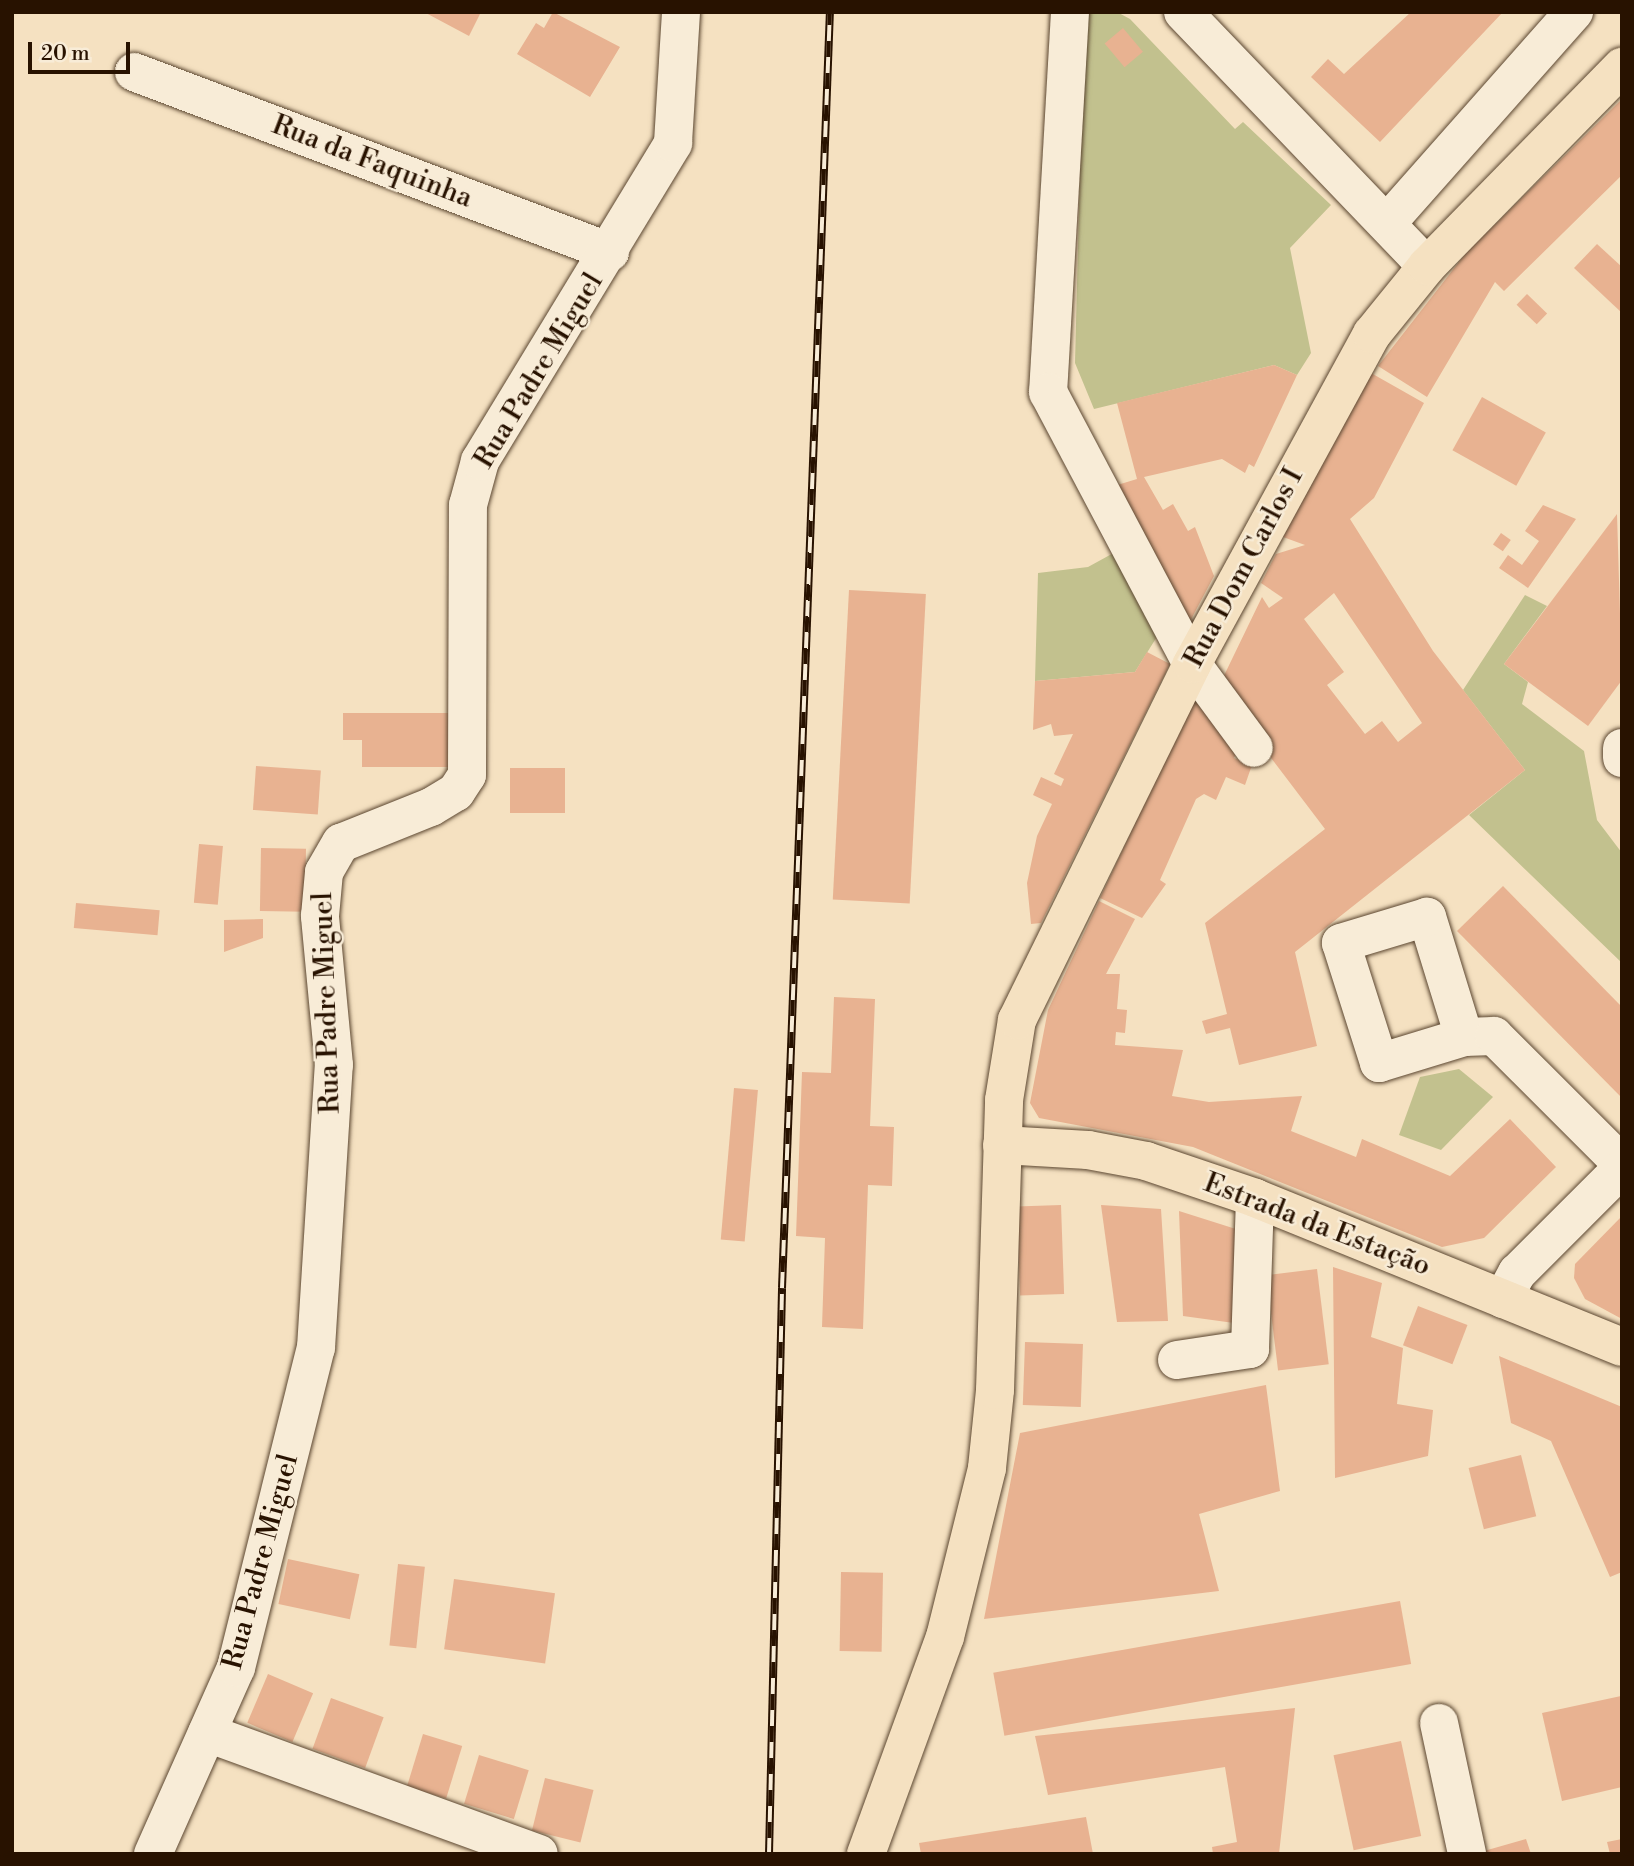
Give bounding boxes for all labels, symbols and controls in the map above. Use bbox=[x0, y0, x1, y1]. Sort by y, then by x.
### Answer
scale bar bbox=[32, 28, 133, 72]
text: 20 m bbox=[41, 41, 90, 67]
street label: Rua da Faquinha bbox=[267, 108, 477, 216]
street label: Rua Padre Miguel bbox=[468, 267, 610, 475]
street label: Rua Dom Carlos I bbox=[1177, 463, 1311, 673]
street label: Rua Padre Miguel bbox=[306, 892, 348, 1114]
street label: Estrada da Estação bbox=[1199, 1166, 1435, 1284]
street label: Rua Padre Miguel bbox=[216, 1451, 306, 1673]

